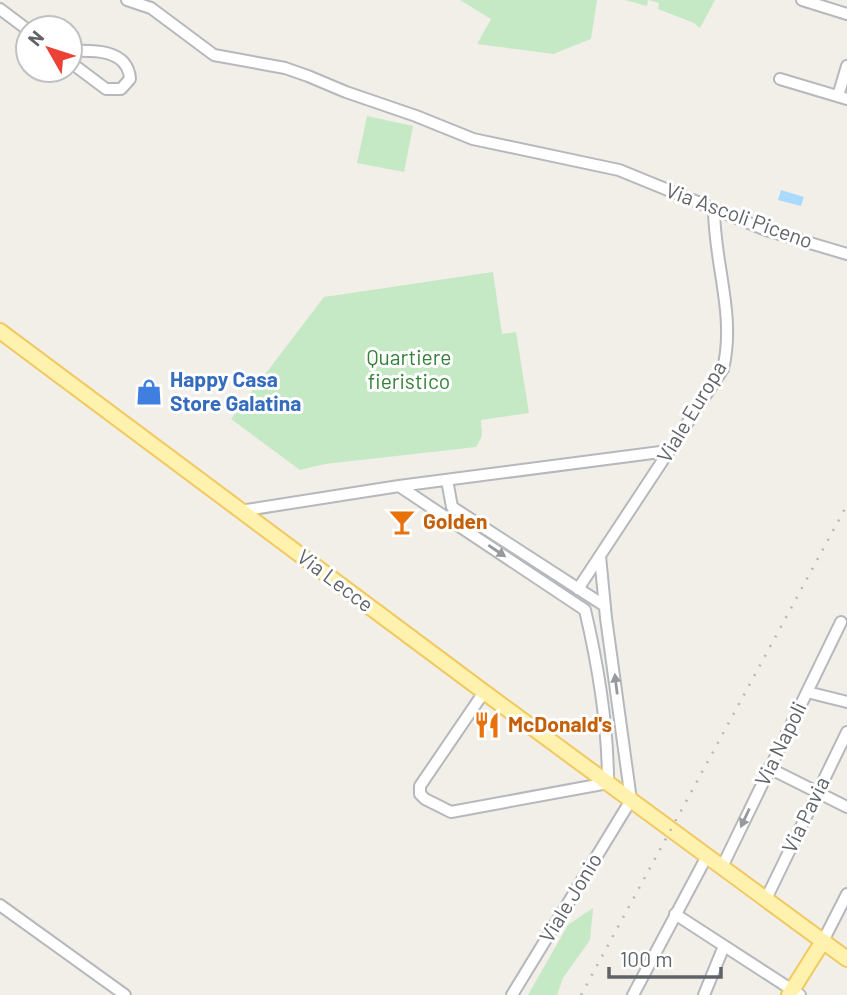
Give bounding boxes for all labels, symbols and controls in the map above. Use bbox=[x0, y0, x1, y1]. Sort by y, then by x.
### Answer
north arrow bbox=[14, 14, 84, 84]
text: N bbox=[22, 26, 48, 50]
street label: Via Ascoli Piceno bbox=[663, 176, 816, 253]
park label: Quartiere fieristico bbox=[367, 344, 451, 393]
street label: Viale Europa bbox=[651, 356, 731, 467]
place label: Happy Casa Store Galatina bbox=[170, 366, 301, 415]
shop icon: Happy Casa Store Galatina bbox=[134, 377, 164, 407]
bar icon: Golden bbox=[387, 507, 417, 537]
place label: Golden bbox=[423, 508, 488, 533]
street label: Via Lecce bbox=[293, 543, 379, 616]
one-way arrow bbox=[487, 544, 506, 557]
one-way arrow bbox=[610, 673, 621, 695]
street label: Via Napoli bbox=[749, 697, 811, 790]
restaurant icon: McDonald's bbox=[472, 710, 502, 740]
place label: McDonald's bbox=[508, 711, 612, 736]
street label: Via Pavia bbox=[776, 772, 834, 857]
one-way arrow bbox=[740, 808, 751, 828]
street label: Viale Jonio bbox=[533, 848, 606, 947]
scale bar bbox=[609, 936, 721, 980]
text: 100 m bbox=[620, 946, 673, 971]

